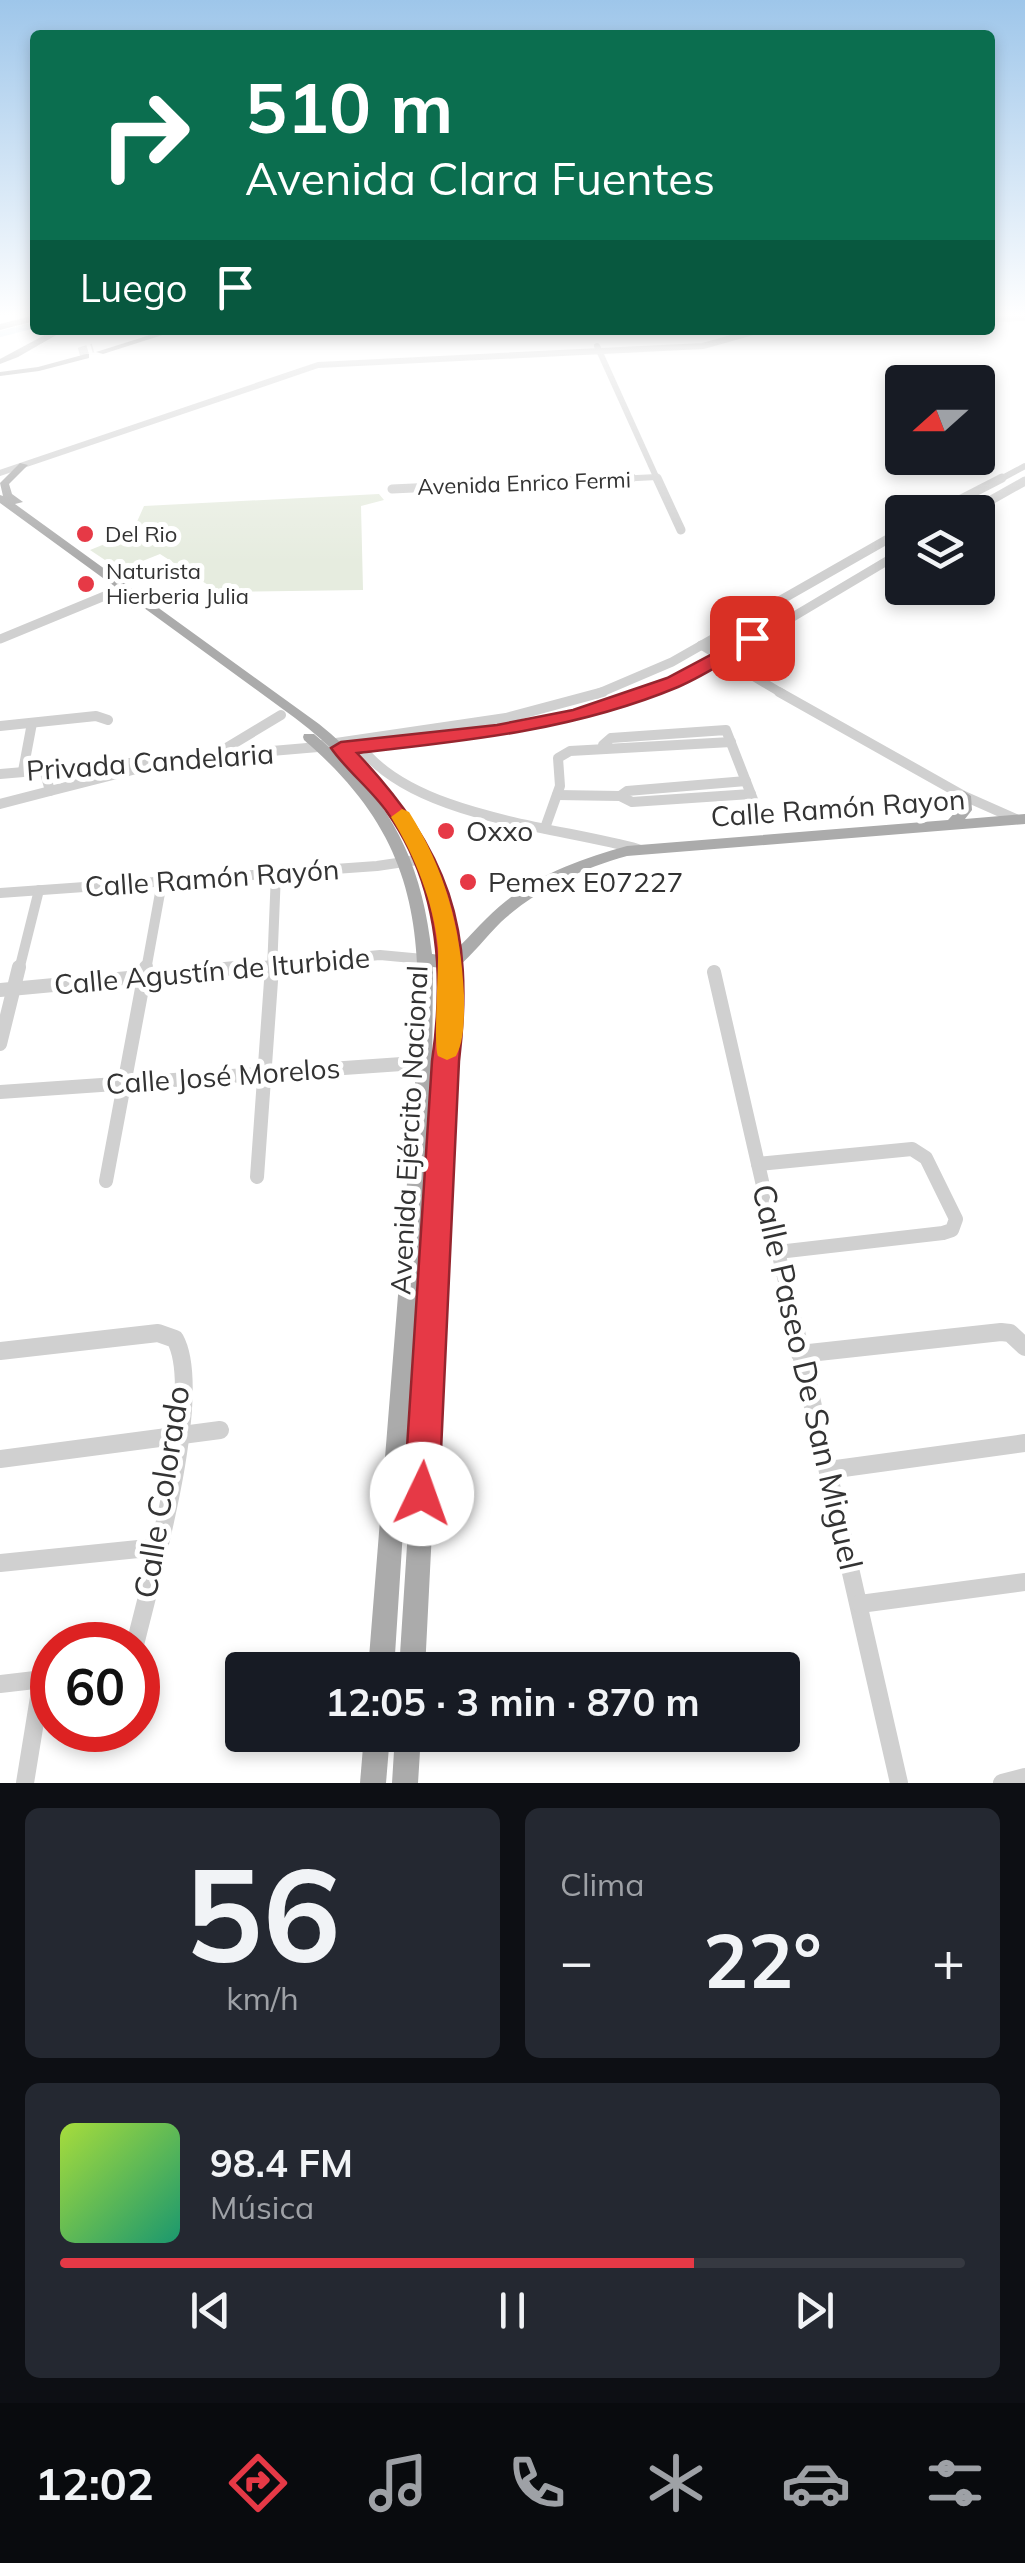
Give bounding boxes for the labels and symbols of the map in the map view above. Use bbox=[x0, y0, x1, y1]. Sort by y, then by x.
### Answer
north arrow bbox=[885, 365, 995, 475]
street label: Avenida Enrico Fermi bbox=[417, 465, 631, 501]
place label: Del Rio bbox=[105, 520, 177, 548]
marker: Del Rio bbox=[74, 523, 96, 545]
place label: Naturista Hierberia Julia bbox=[106, 557, 249, 610]
marker: Naturista Hierberia Julia bbox=[75, 573, 97, 595]
pin bbox=[710, 596, 795, 681]
street label: Privada Candelaria bbox=[25, 735, 275, 788]
street label: Calle Ramón Rayon bbox=[710, 781, 966, 834]
place label: Oxxo bbox=[466, 813, 533, 848]
marker: Oxxo bbox=[435, 820, 457, 842]
street label: Calle Ramón Rayón bbox=[84, 851, 340, 904]
place label: Pemex E07227 bbox=[488, 864, 683, 899]
marker: Pemex E07227 bbox=[457, 871, 479, 893]
street label: Calle Agustín de Iturbide bbox=[53, 939, 371, 1002]
street label: Avenida Ejército Nacional bbox=[382, 964, 435, 1295]
street label: Calle José Morelos bbox=[105, 1050, 341, 1101]
street label: Calle Paseo De San Miguel bbox=[744, 1180, 872, 1573]
street label: Calle Colorado bbox=[124, 1383, 198, 1601]
position arrow bbox=[370, 1442, 474, 1546]
speed limit sign: 60 bbox=[30, 1622, 160, 1752]

